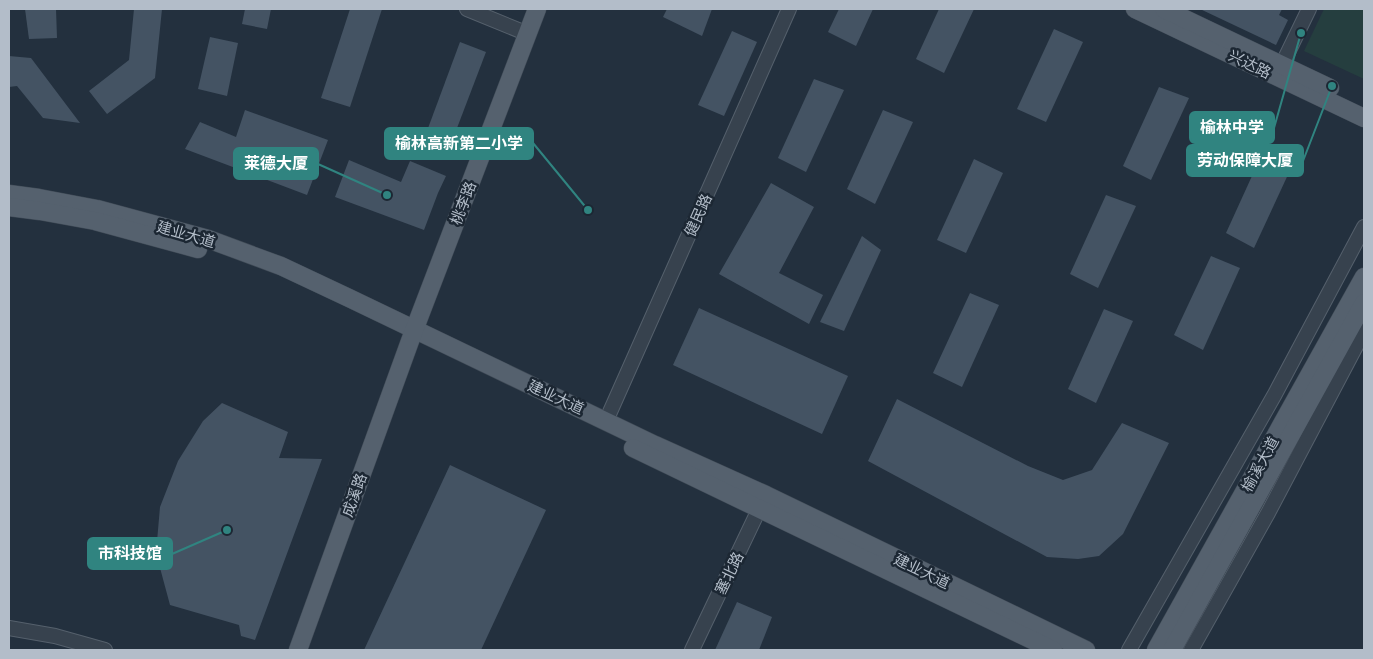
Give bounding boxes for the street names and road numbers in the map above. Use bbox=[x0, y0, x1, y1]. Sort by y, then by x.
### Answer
street label: 兴达路 bbox=[1226, 46, 1274, 82]
street label: 桃李路 bbox=[446, 179, 480, 227]
street label: 健民路 bbox=[680, 191, 716, 239]
street label: 建业大道 bbox=[155, 217, 217, 251]
street label: 建业大道 bbox=[525, 376, 587, 418]
street label: 榆溪大道 bbox=[1237, 433, 1283, 495]
street label: 成溪路 bbox=[337, 471, 371, 519]
street label: 塞北路 bbox=[711, 549, 747, 597]
street label: 建业大道 bbox=[891, 549, 953, 593]

